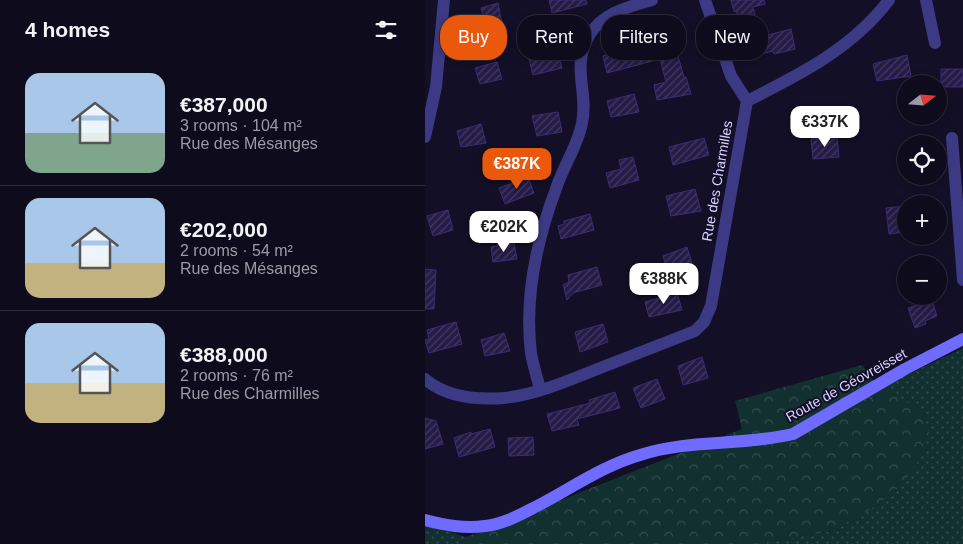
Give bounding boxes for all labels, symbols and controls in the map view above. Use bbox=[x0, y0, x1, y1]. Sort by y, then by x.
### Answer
chip: Buy bbox=[440, 15, 507, 60]
chip: Rent bbox=[517, 15, 591, 60]
chip: Filters bbox=[601, 15, 686, 60]
chip: New bbox=[696, 15, 768, 60]
icon: filters bbox=[372, 16, 400, 44]
text: 4 homes bbox=[25, 18, 110, 41]
north arrow bbox=[897, 75, 947, 125]
map controls bbox=[897, 75, 947, 305]
icon: home bbox=[65, 93, 125, 153]
text: €387,000 bbox=[180, 93, 268, 116]
pin: €337K bbox=[790, 106, 860, 148]
text: €337K bbox=[801, 113, 849, 130]
text: 3 rooms · 104 m² bbox=[180, 117, 302, 134]
street label: Rue des Charmilles bbox=[699, 119, 735, 243]
text: Rue des Mésanges bbox=[180, 135, 318, 152]
button: locate bbox=[897, 135, 947, 185]
pin: €387K bbox=[482, 148, 552, 190]
text: €387K bbox=[493, 155, 541, 172]
button: + bbox=[897, 195, 947, 245]
pin: €202K bbox=[469, 210, 539, 253]
icon: home bbox=[65, 218, 125, 278]
text: €202,000 bbox=[180, 218, 268, 241]
text: €202K bbox=[480, 218, 528, 235]
text: 2 rooms · 54 m² bbox=[180, 242, 293, 259]
button: − bbox=[897, 255, 947, 305]
text: Rue des Mésanges bbox=[180, 260, 318, 277]
pin: €388K bbox=[629, 262, 699, 305]
text: €388K bbox=[640, 270, 688, 287]
icon: home bbox=[65, 343, 125, 403]
text: €388,000 bbox=[180, 343, 268, 366]
street label: Route de Géovreisset bbox=[783, 345, 909, 425]
text: 2 rooms · 76 m² bbox=[180, 367, 293, 384]
text: Rue des Charmilles bbox=[180, 385, 320, 402]

